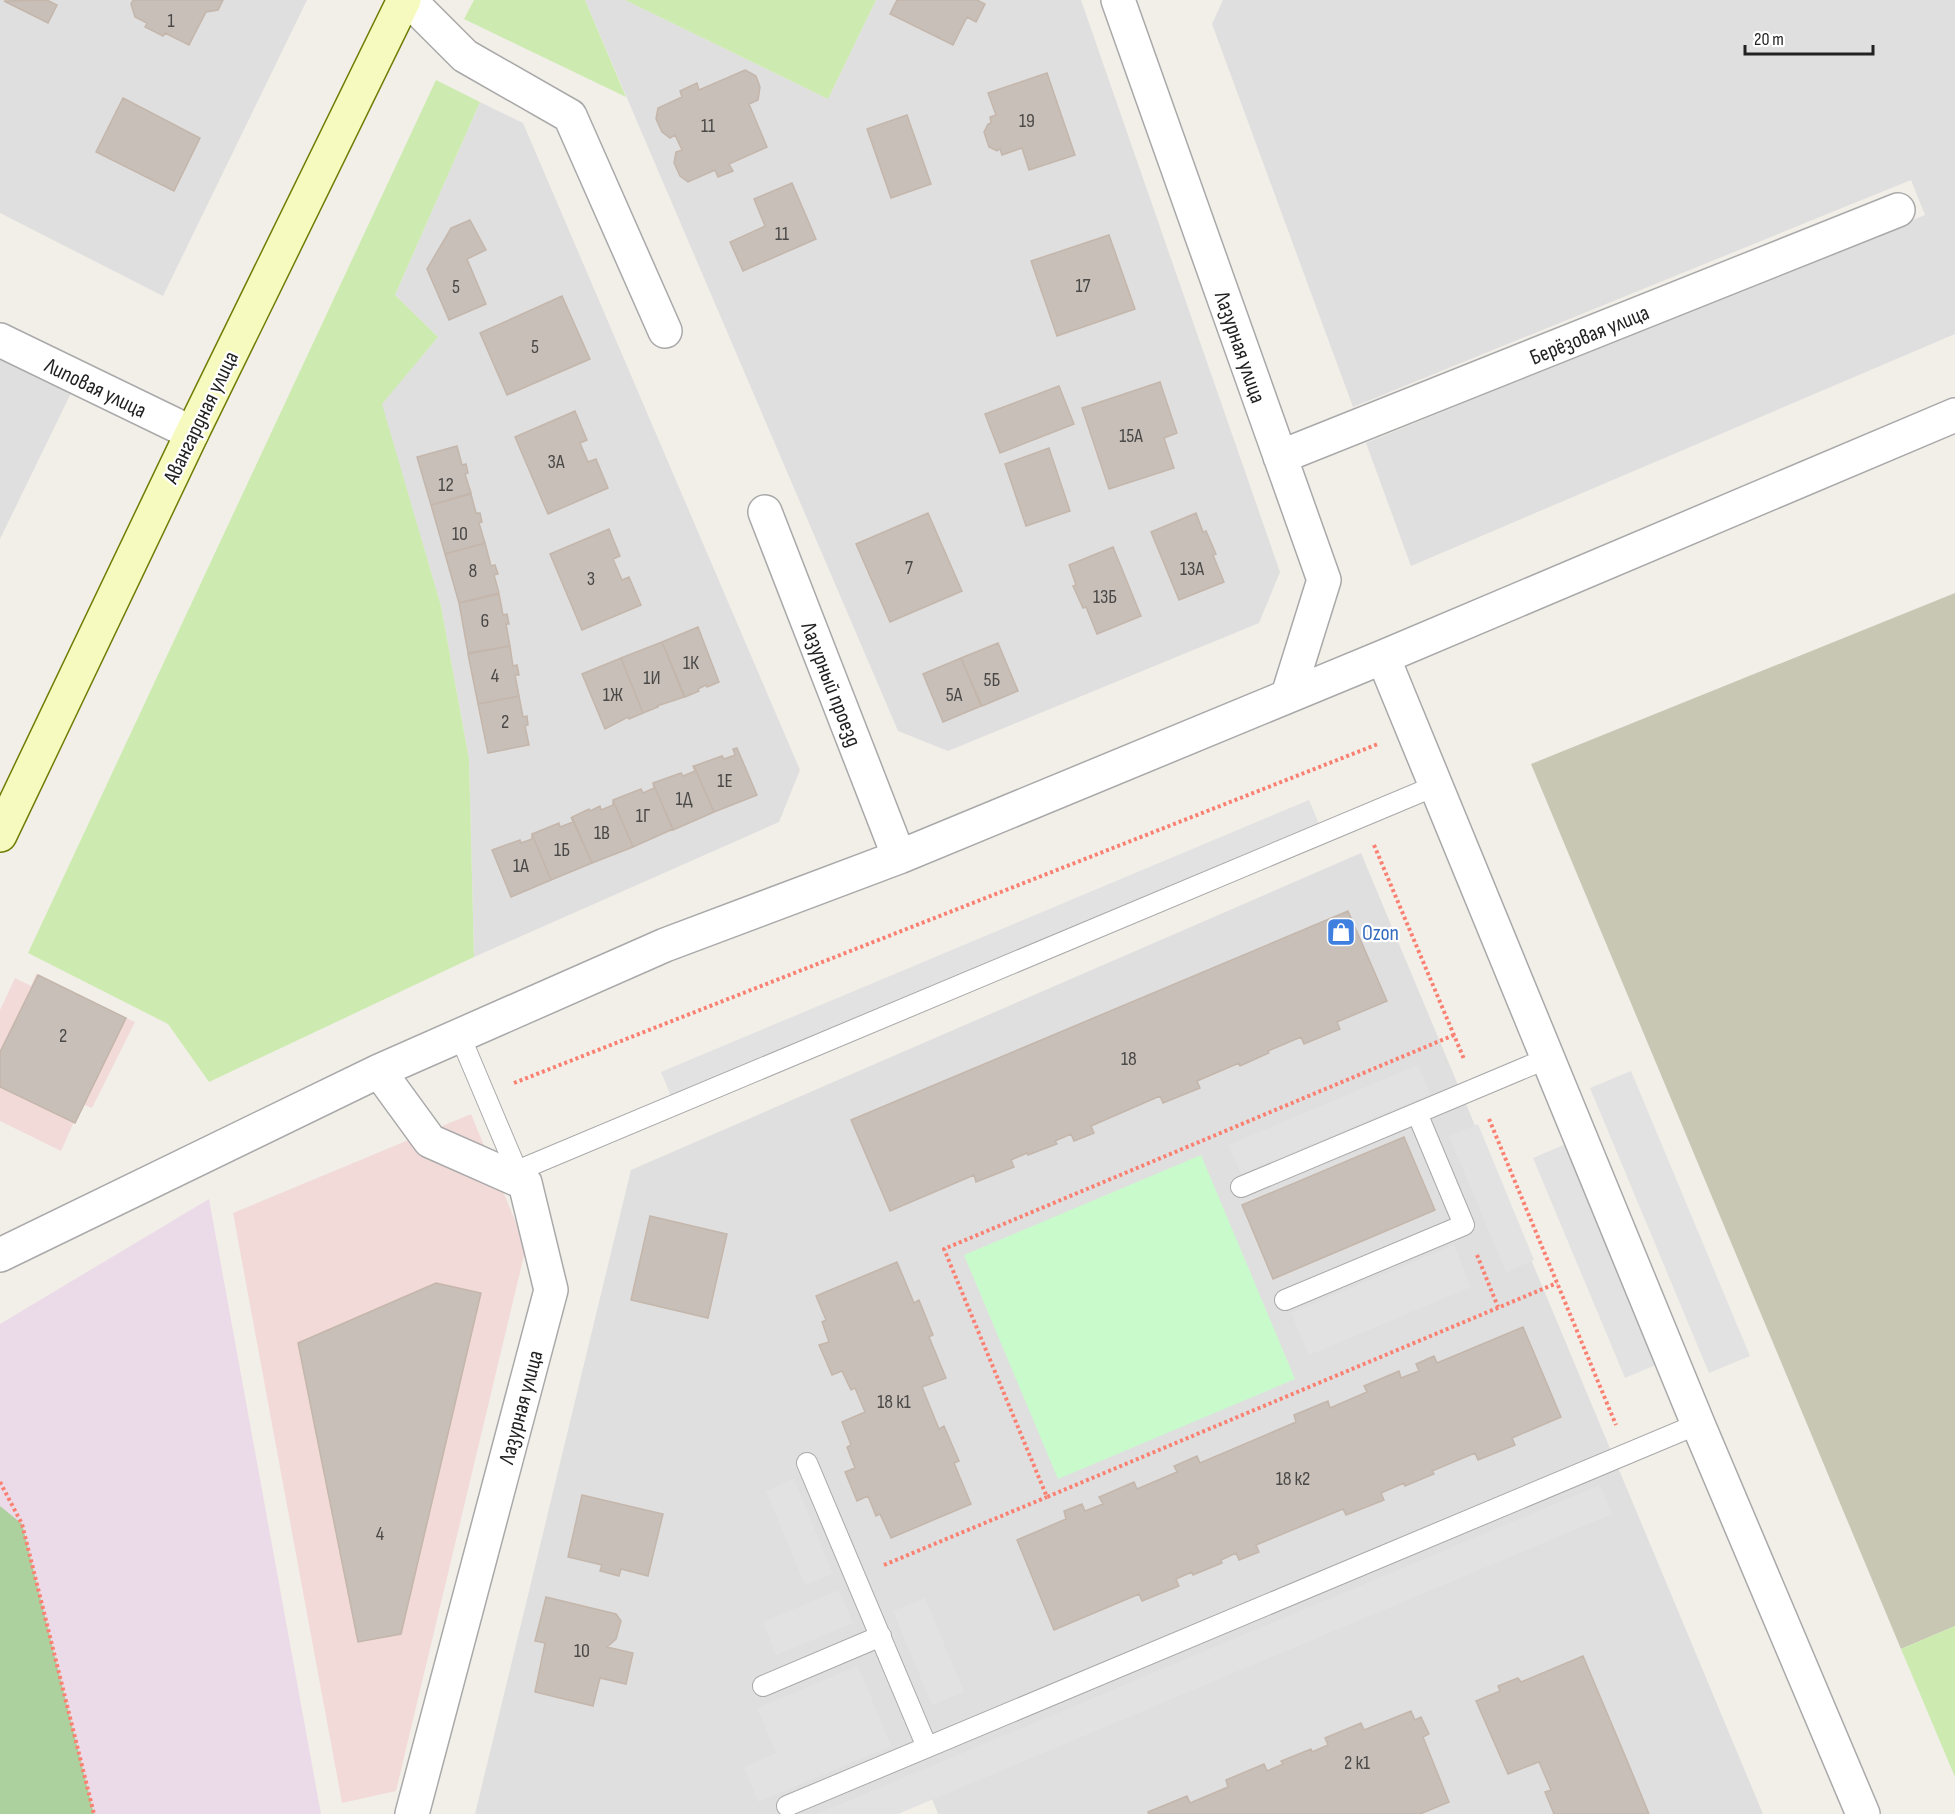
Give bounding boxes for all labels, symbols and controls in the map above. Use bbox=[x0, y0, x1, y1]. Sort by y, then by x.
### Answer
house number: 1 bbox=[168, 9, 175, 33]
scale bar bbox=[1745, 18, 1872, 56]
text: 20 m bbox=[1754, 29, 1784, 50]
house number: 19 bbox=[1019, 109, 1035, 133]
house number: 11 bbox=[701, 114, 715, 138]
house number: 11 bbox=[775, 222, 789, 246]
house number: 17 bbox=[1076, 274, 1090, 298]
house number: 5 bbox=[452, 275, 460, 299]
street label: Лазурная улица bbox=[1208, 287, 1271, 407]
street label: Берёзовая улица bbox=[1526, 299, 1653, 372]
house number: 5 bbox=[531, 335, 539, 359]
street label: Авангардная улица bbox=[157, 347, 245, 489]
street label: Липовая улица bbox=[39, 352, 151, 425]
house number: 15А bbox=[1119, 424, 1143, 448]
house number: 3А bbox=[548, 450, 565, 474]
house number: 12 bbox=[438, 473, 454, 497]
house number: 10 bbox=[452, 522, 468, 546]
house number: 7 bbox=[905, 556, 913, 580]
house number: 13А bbox=[1180, 557, 1204, 581]
house number: 8 bbox=[469, 559, 477, 583]
house number: 3 bbox=[587, 567, 595, 591]
house number: 13Б bbox=[1093, 585, 1117, 609]
house number: 6 bbox=[481, 609, 489, 633]
street label: Лазурный проезд bbox=[794, 617, 867, 751]
house number: 1К bbox=[683, 651, 699, 675]
house number: 4 bbox=[491, 664, 499, 688]
house number: 1И bbox=[643, 666, 661, 690]
house number: 5Б bbox=[984, 668, 1001, 692]
house number: 1Ж bbox=[603, 683, 623, 707]
house number: 5А bbox=[946, 683, 963, 707]
house number: 2 bbox=[501, 710, 509, 734]
house number: 1Е bbox=[717, 769, 733, 793]
house number: 1Д bbox=[675, 787, 693, 811]
house number: 1Г bbox=[636, 804, 650, 828]
house number: 1В bbox=[594, 821, 610, 845]
house number: 1Б bbox=[554, 838, 570, 862]
house number: 1А bbox=[513, 854, 529, 878]
shop icon: Ozon bbox=[1325, 916, 1357, 948]
place label: Ozon bbox=[1362, 920, 1399, 947]
house number: 2 bbox=[59, 1024, 67, 1048]
house number: 18 bbox=[1121, 1047, 1137, 1071]
street label: Лазурная улица bbox=[493, 1348, 550, 1468]
house number: 18 к1 bbox=[877, 1390, 911, 1414]
house number: 18 к2 bbox=[1276, 1467, 1310, 1491]
house number: 4 bbox=[376, 1522, 384, 1546]
house number: 10 bbox=[574, 1639, 590, 1663]
house number: 2 к1 bbox=[1344, 1751, 1370, 1775]

